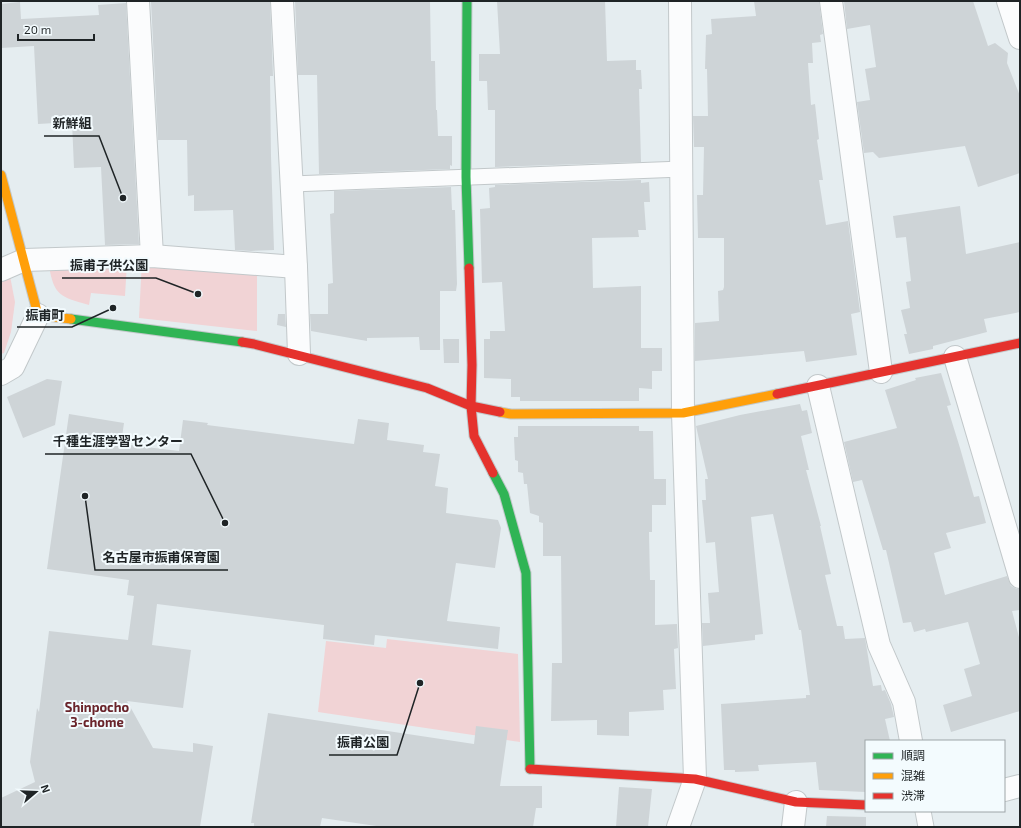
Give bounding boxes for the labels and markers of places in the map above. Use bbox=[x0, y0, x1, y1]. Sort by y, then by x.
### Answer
callout: 新鮮組 bbox=[44, 111, 99, 136]
callout: 振甫子供公園 bbox=[62, 253, 156, 278]
callout: 振甫町 bbox=[17, 302, 72, 327]
callout: 千種生涯学習センター bbox=[45, 429, 191, 454]
callout: 名古屋市振甫保育園 bbox=[95, 545, 228, 570]
callout: 振甫公園 bbox=[329, 730, 397, 755]

